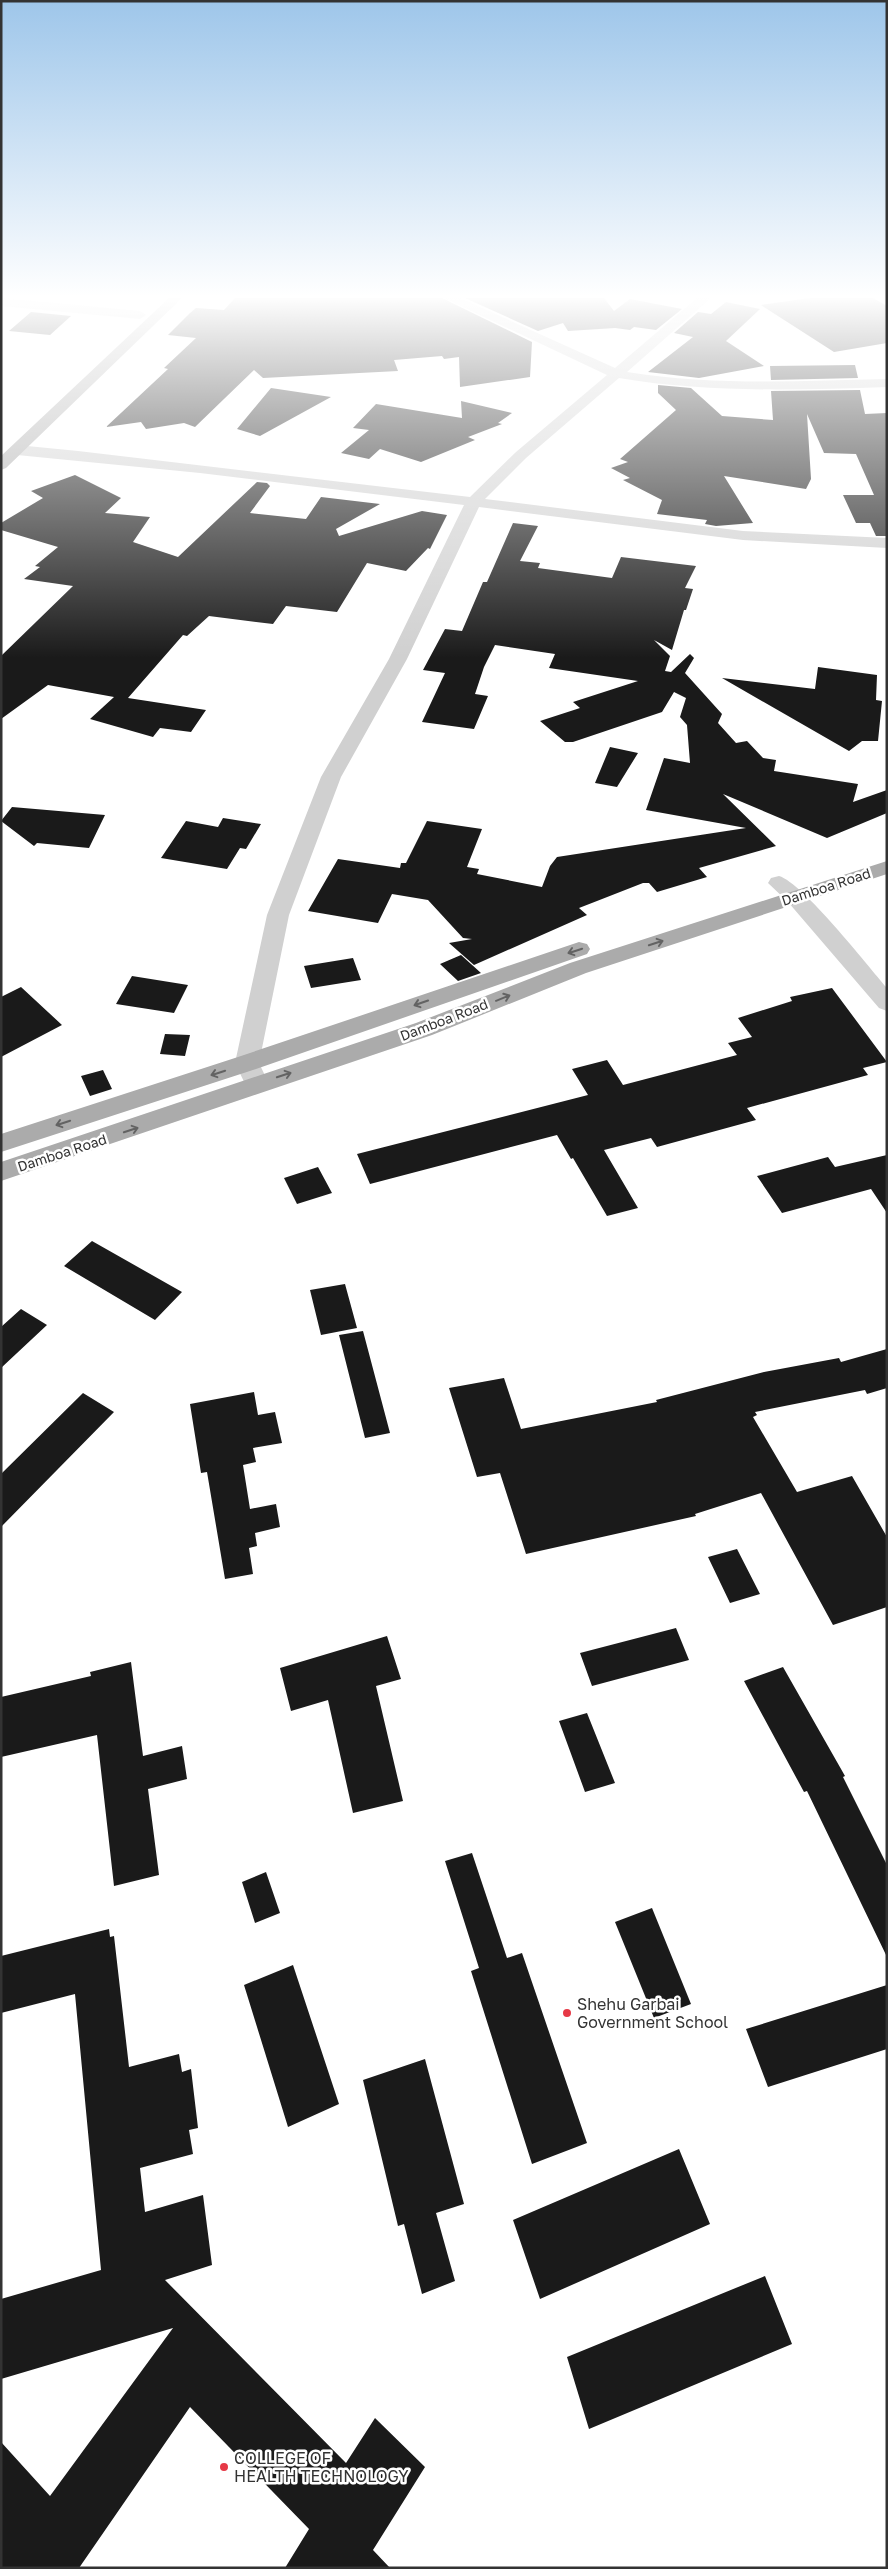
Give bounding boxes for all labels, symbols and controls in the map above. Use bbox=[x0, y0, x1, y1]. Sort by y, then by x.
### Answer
street label: Damboa Road bbox=[779, 864, 873, 909]
one-way arrow bbox=[647, 937, 663, 947]
one-way arrow bbox=[567, 946, 583, 956]
one-way arrow bbox=[495, 993, 510, 1002]
street label: Damboa Road bbox=[397, 995, 490, 1044]
one-way arrow bbox=[413, 998, 429, 1008]
one-way arrow bbox=[210, 1068, 226, 1078]
one-way arrow bbox=[275, 1070, 291, 1080]
one-way arrow bbox=[56, 1119, 71, 1128]
one-way arrow bbox=[122, 1125, 138, 1134]
street label: Damboa Road bbox=[15, 1130, 109, 1175]
place label: Shehu Garbai Government School bbox=[577, 1994, 728, 2032]
marker: Shehu Garbai Government School bbox=[561, 2007, 573, 2019]
place label: COLLEGE OF HEALTH TECHNOLOGY bbox=[234, 2448, 409, 2486]
marker: COLLEGE OF HEALTH TECHNOLOGY bbox=[218, 2461, 230, 2473]

